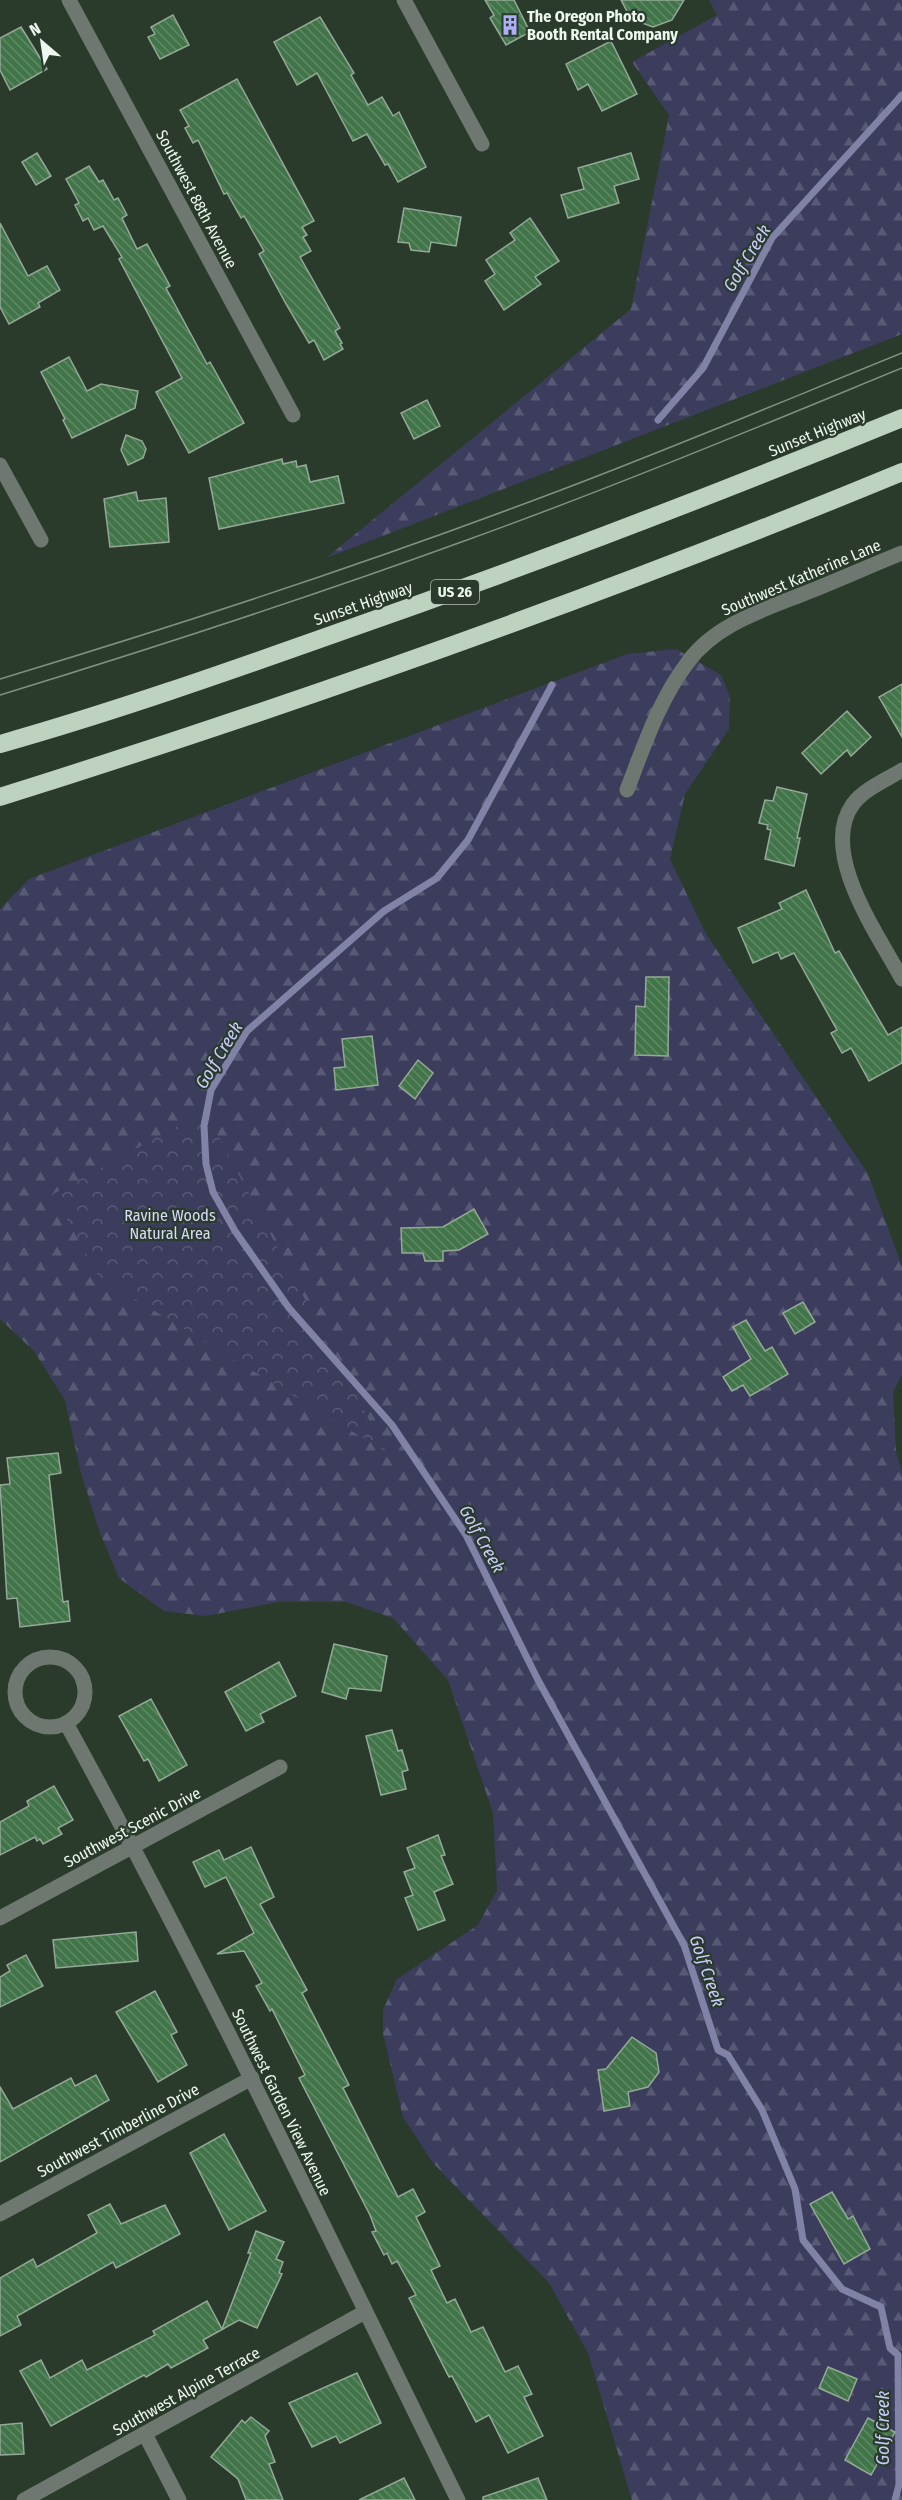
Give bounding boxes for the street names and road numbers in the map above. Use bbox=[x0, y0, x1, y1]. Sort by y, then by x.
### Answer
street label: Southwest 88th Avenue bbox=[152, 127, 241, 272]
street label: Sunset Highway bbox=[766, 404, 869, 461]
street label: Southwest Katherine Lane bbox=[719, 535, 884, 620]
street label: Sunset Highway bbox=[311, 577, 416, 629]
road number: US 26 bbox=[431, 580, 479, 604]
street label: Southwest Scenic Drive bbox=[61, 1783, 204, 1871]
street label: Southwest Garden View Avenue bbox=[228, 2006, 335, 2199]
street label: Southwest Timberline Drive bbox=[34, 2080, 202, 2181]
street label: Southwest Alpine Terrace bbox=[109, 2343, 263, 2440]

